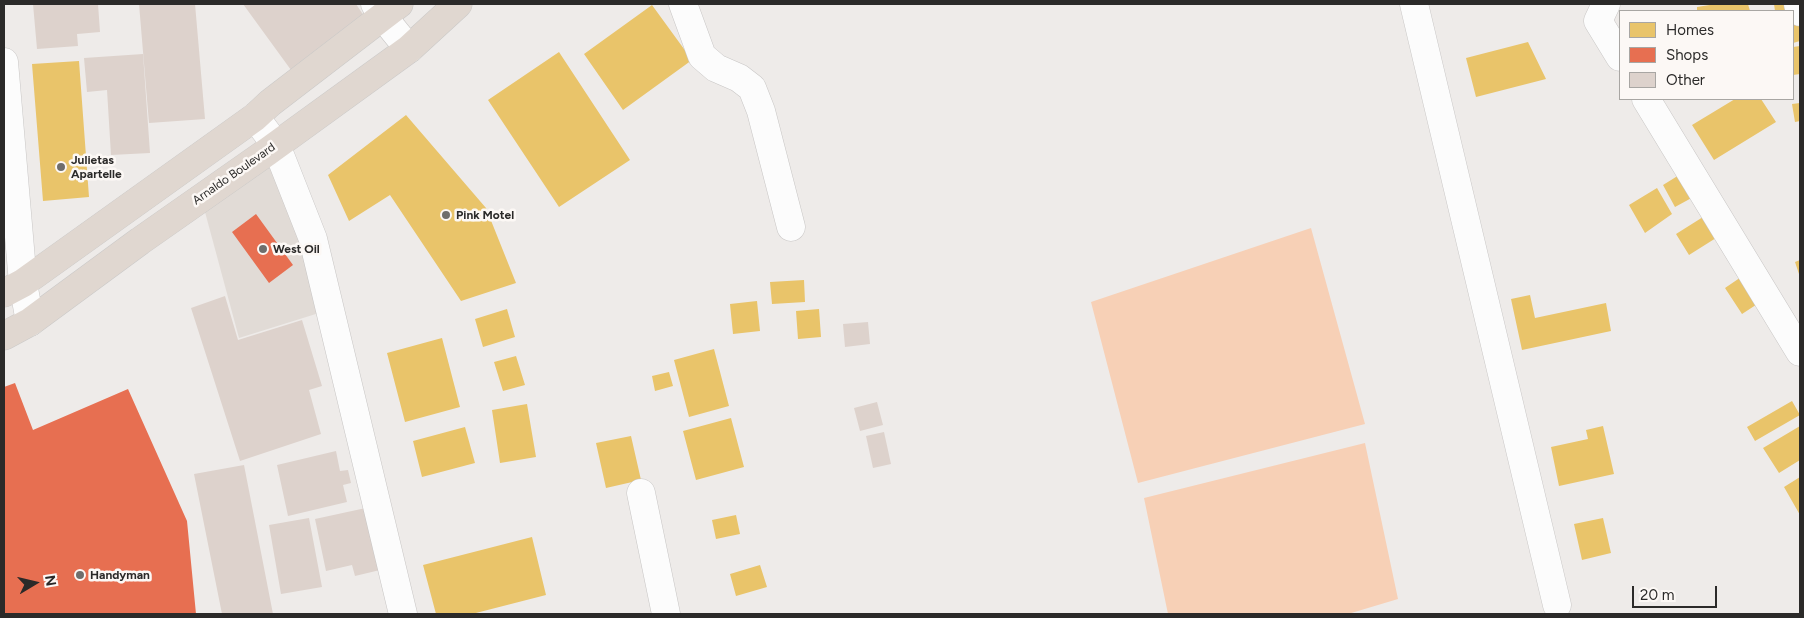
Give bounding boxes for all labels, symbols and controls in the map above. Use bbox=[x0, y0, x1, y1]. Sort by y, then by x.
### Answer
legend bbox=[1619, 10, 1794, 100]
text: Homes bbox=[1666, 21, 1714, 39]
text: Shops bbox=[1666, 46, 1708, 64]
text: Other bbox=[1666, 71, 1705, 89]
street label: Arnaldo Boulevard bbox=[190, 140, 278, 208]
place label: Julietas Apartelle bbox=[71, 153, 122, 181]
marker: Julietas Apartelle bbox=[55, 161, 67, 173]
place label: Pink Motel bbox=[456, 208, 514, 222]
marker: Pink Motel bbox=[440, 209, 452, 221]
place label: West Oil bbox=[273, 242, 320, 256]
marker: West Oil bbox=[257, 243, 269, 255]
north arrow bbox=[10, 558, 60, 608]
place label: Handyman bbox=[90, 568, 150, 582]
marker: Handyman bbox=[74, 569, 86, 581]
text: N bbox=[41, 574, 60, 587]
scale bar bbox=[1634, 576, 1719, 608]
text: 20 m bbox=[1640, 586, 1674, 604]

